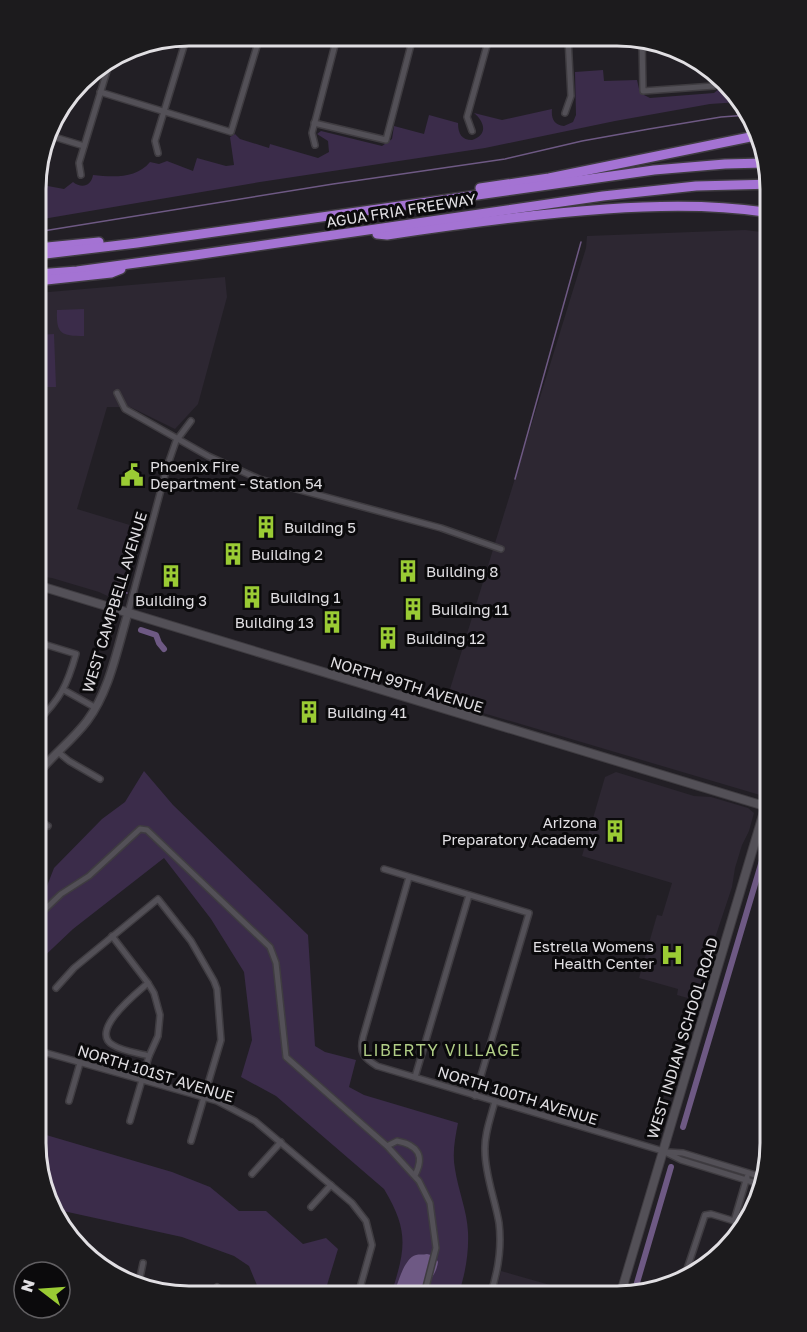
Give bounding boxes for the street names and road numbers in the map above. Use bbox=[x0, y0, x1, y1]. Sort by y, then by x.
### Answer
street label: AGUA FRIA FREEWAY bbox=[325, 189, 478, 231]
street label: WEST CAMPBELL AVENUE bbox=[78, 509, 150, 695]
street label: NORTH 99TH AVENUE bbox=[328, 652, 486, 716]
street label: WEST INDIAN SCHOOL ROAD bbox=[643, 935, 721, 1141]
street label: NORTH 101ST AVENUE bbox=[76, 1041, 236, 1105]
street label: NORTH 100TH AVENUE bbox=[436, 1062, 600, 1128]

